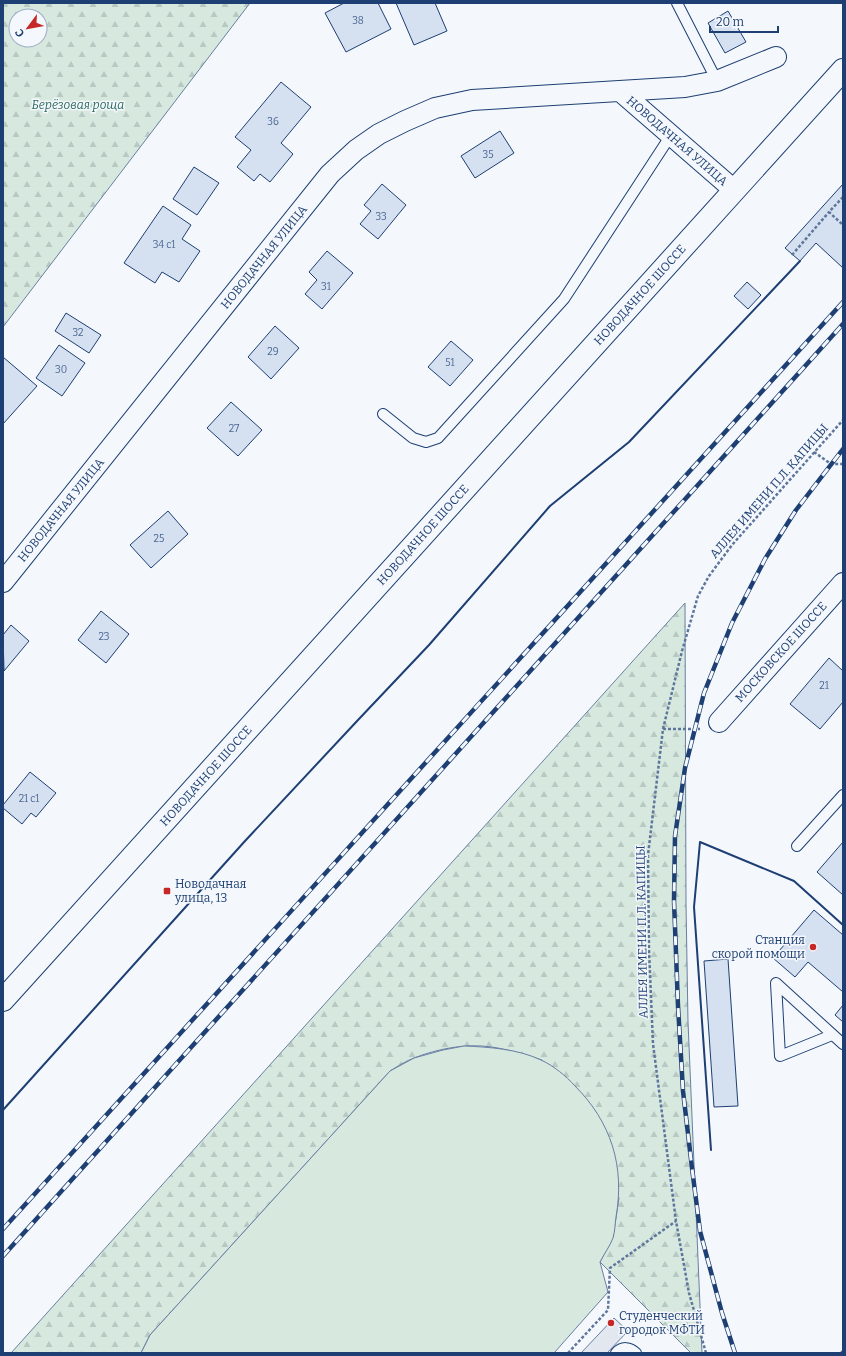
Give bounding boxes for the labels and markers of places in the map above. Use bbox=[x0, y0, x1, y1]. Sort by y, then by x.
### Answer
place label: Новодачная улица, 13 bbox=[174, 877, 247, 905]
marker: Новодачная улица, 13 bbox=[162, 886, 172, 896]
place label: Станция скорой помощи bbox=[712, 933, 805, 961]
marker: Станция скорой помощи bbox=[808, 942, 818, 952]
place label: Студенческий городок МФТИ bbox=[619, 1309, 705, 1337]
marker: Студенческий городок МФТИ bbox=[606, 1318, 616, 1328]

